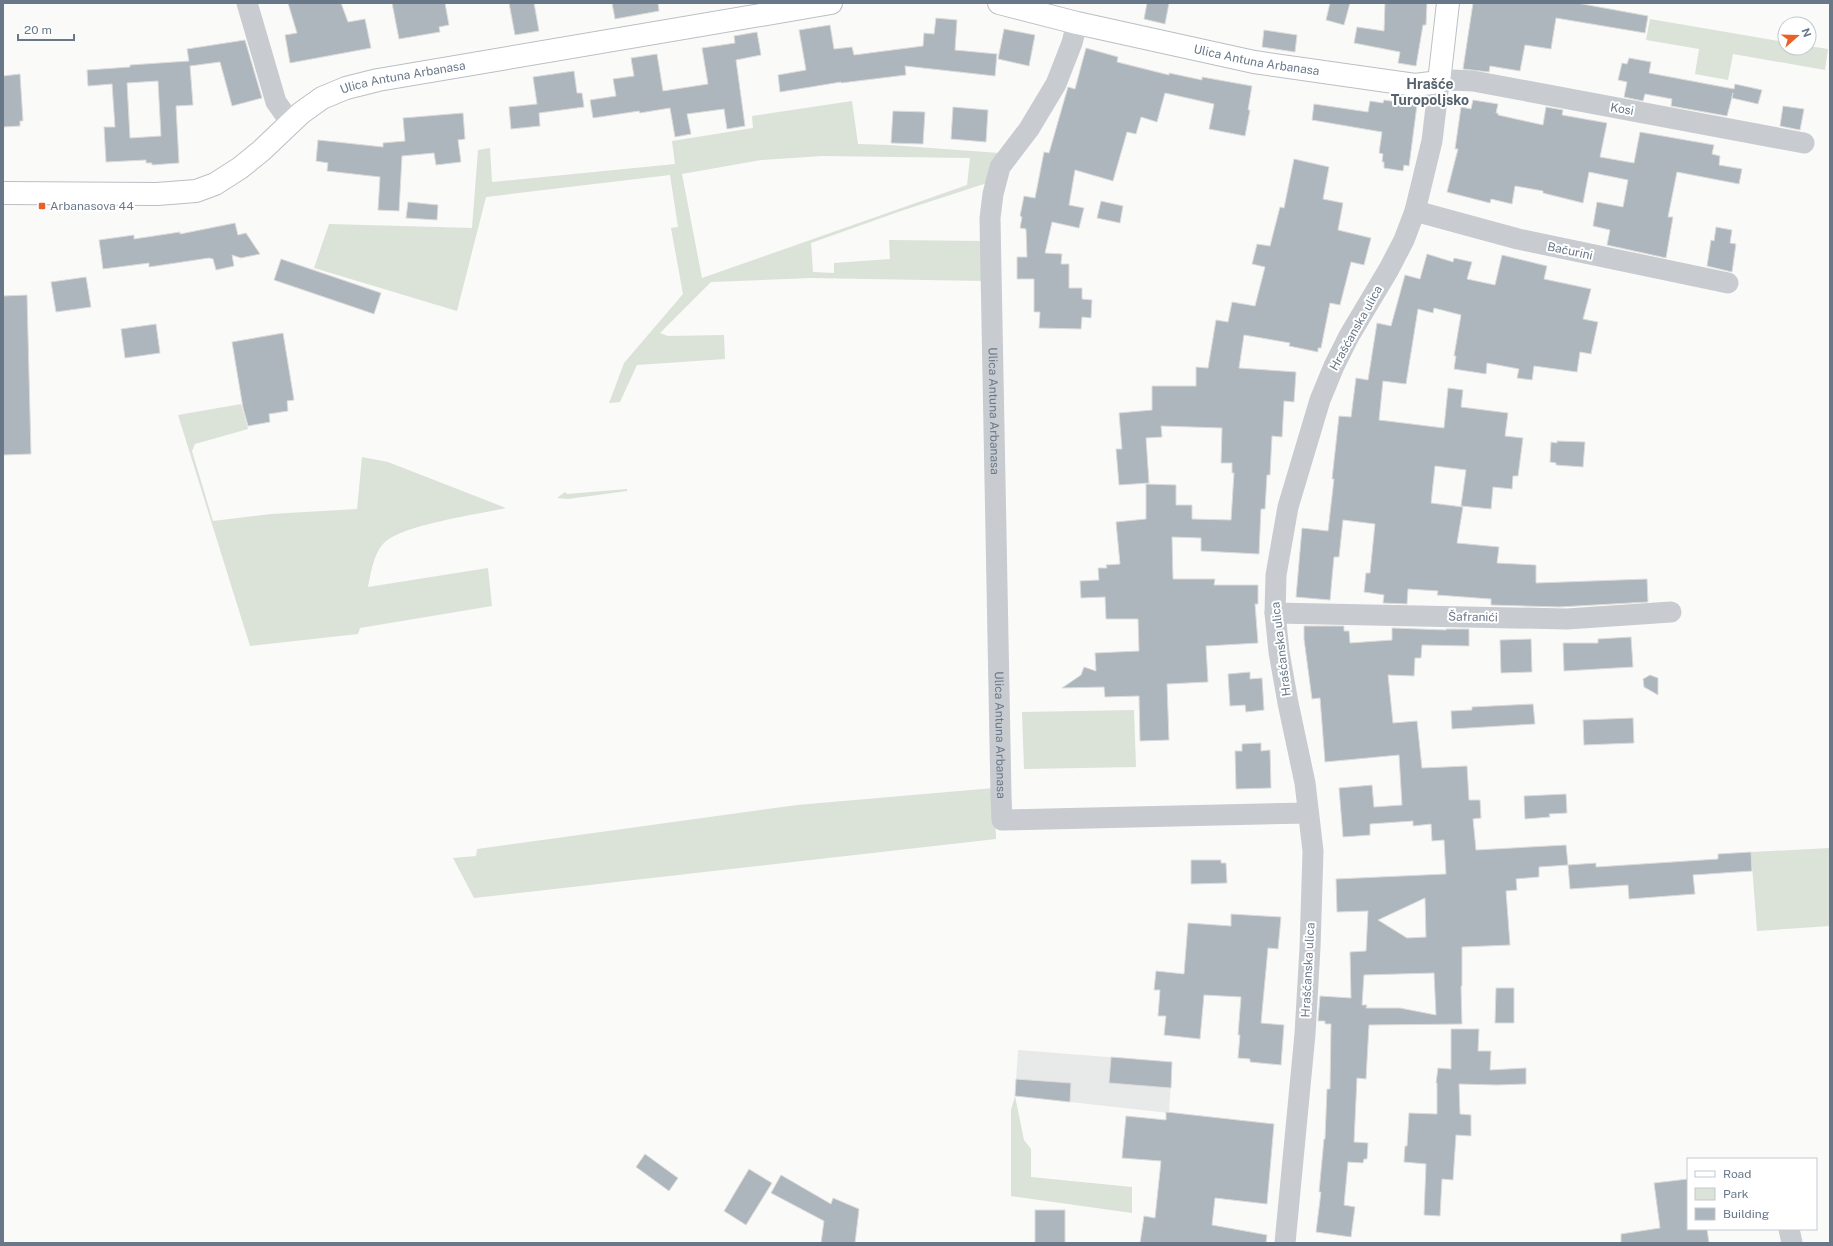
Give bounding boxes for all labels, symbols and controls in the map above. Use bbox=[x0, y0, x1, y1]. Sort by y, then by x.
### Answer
scale bar bbox=[18, 16, 74, 42]
north arrow bbox=[1777, 16, 1817, 56]
text: 20 m bbox=[24, 23, 52, 37]
text: N bbox=[1799, 26, 1814, 39]
street label: Ulica Antuna Arbanasa bbox=[1192, 42, 1320, 78]
street label: Ulica Antuna Arbanasa bbox=[338, 58, 467, 97]
district label: Hrašće Turopoljsko bbox=[1391, 76, 1469, 108]
street label: Kosi bbox=[1609, 100, 1635, 118]
place label: Arbanasova 44 bbox=[50, 199, 134, 213]
marker: Arbanasova 44 bbox=[37, 201, 47, 211]
street label: Bačurini bbox=[1546, 239, 1594, 263]
street label: Hrašćanska ulica bbox=[1327, 283, 1385, 373]
street label: Ulica Antuna Arbanasa bbox=[985, 347, 1002, 475]
street label: Hrašćanska ulica bbox=[1268, 601, 1294, 697]
street label: Šafranići bbox=[1448, 610, 1498, 624]
street label: Ulica Antuna Arbanasa bbox=[992, 671, 1008, 799]
street label: Hrašćanska ulica bbox=[1299, 922, 1317, 1018]
legend bbox=[1687, 1158, 1817, 1230]
text: Road bbox=[1723, 1167, 1751, 1181]
text: Park bbox=[1723, 1187, 1749, 1201]
text: Building bbox=[1723, 1207, 1769, 1221]

